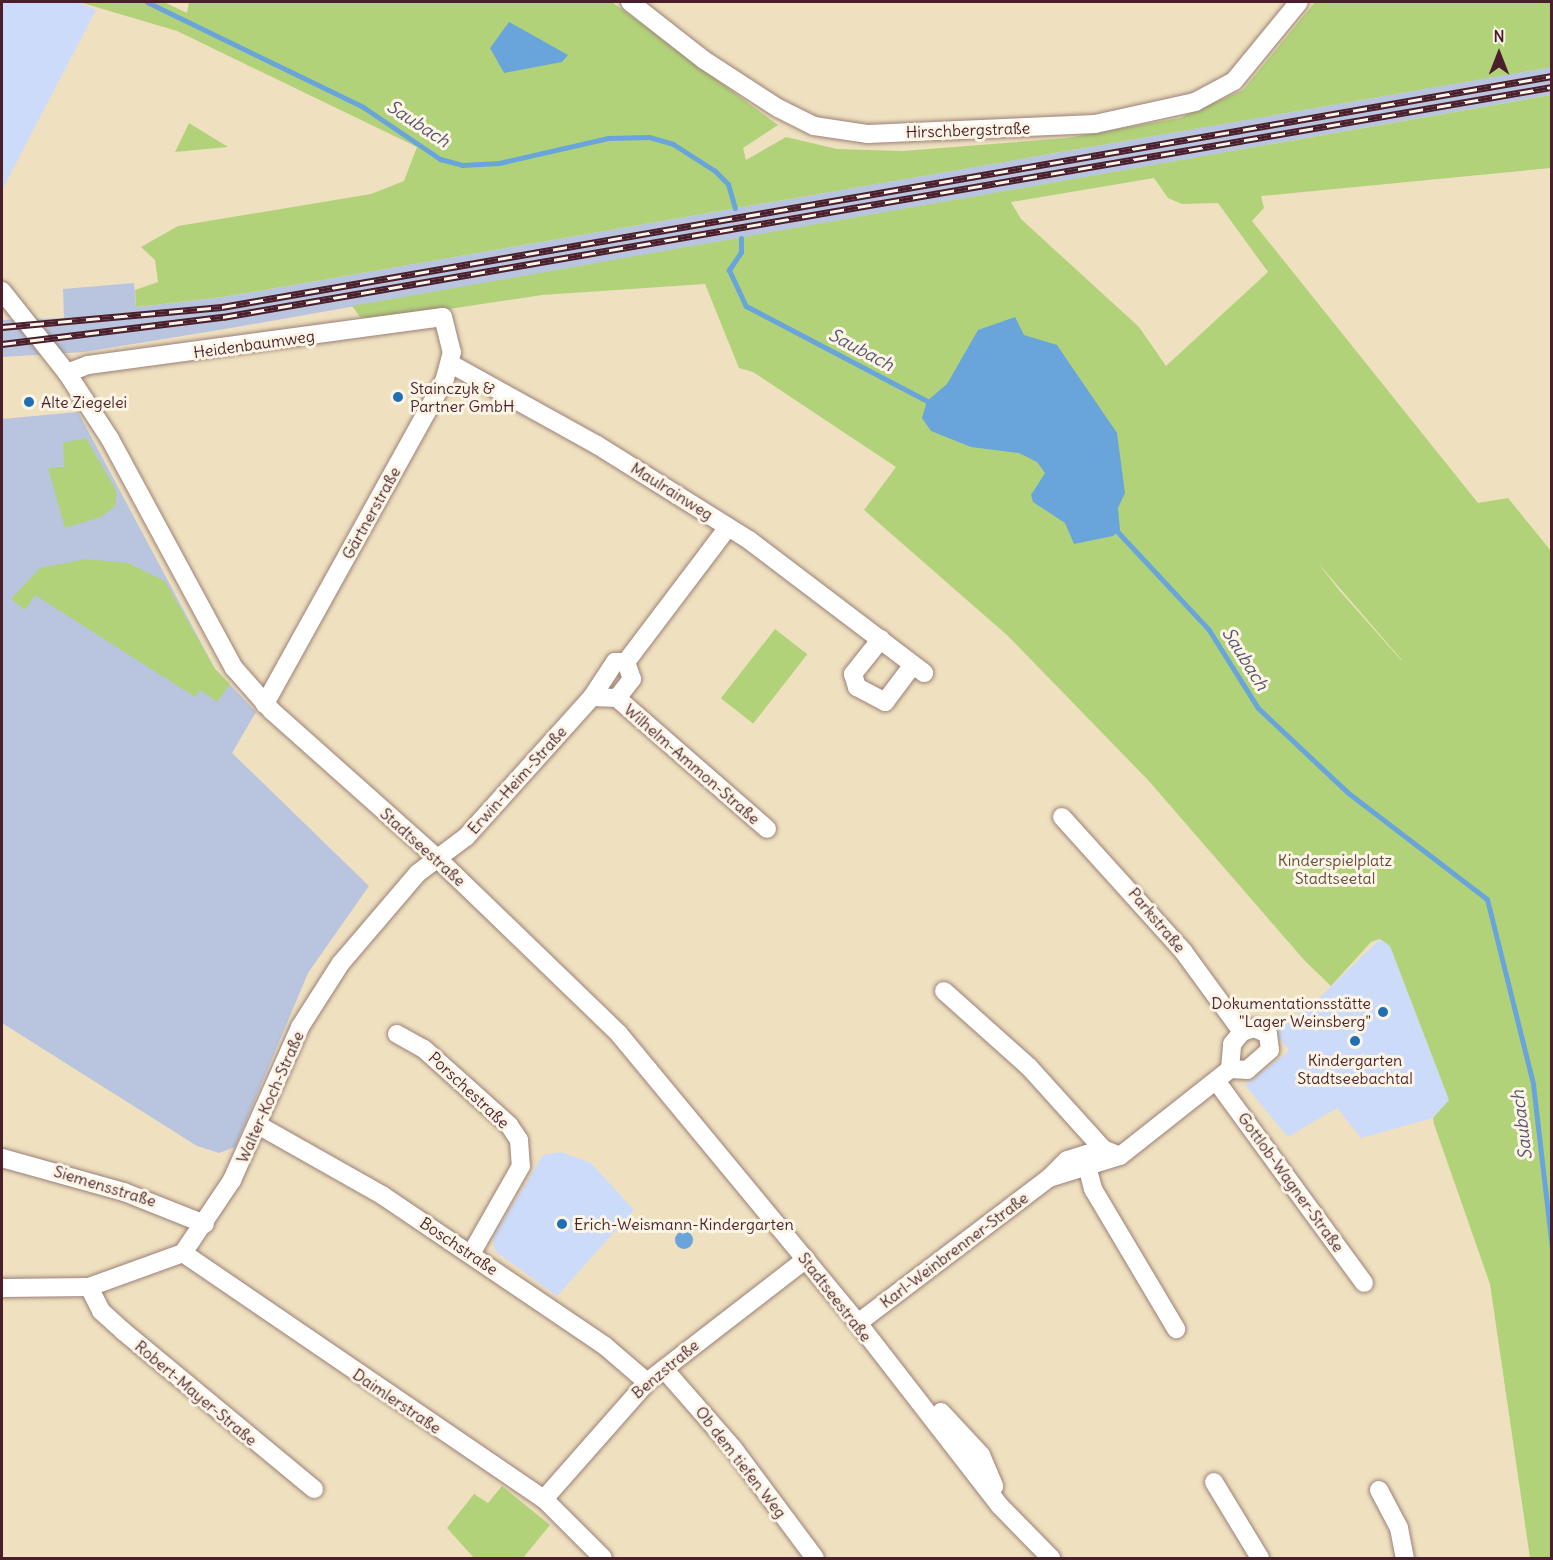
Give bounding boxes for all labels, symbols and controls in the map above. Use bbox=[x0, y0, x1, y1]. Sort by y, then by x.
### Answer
north arrow bbox=[1469, 24, 1529, 84]
text: N bbox=[1493, 26, 1505, 46]
water label: Saubach bbox=[383, 96, 453, 152]
street label: Hirschbergstraße bbox=[905, 118, 1031, 142]
water label: Saubach bbox=[825, 324, 897, 376]
street label: Heidenbaumweg bbox=[192, 326, 316, 362]
place label: Stainczyk & Partner GmbH bbox=[410, 378, 514, 416]
marker: Stainczyk & Partner GmbH bbox=[391, 390, 405, 404]
place label: Alte Ziegelei bbox=[41, 392, 127, 412]
marker: Alte Ziegelei bbox=[22, 395, 36, 409]
street label: Maulrainweg bbox=[627, 458, 717, 524]
street label: Gärtnerstraße bbox=[338, 464, 404, 562]
water label: Saubach bbox=[1217, 623, 1273, 695]
street label: Wilhelm-Ammon-Straße bbox=[620, 700, 764, 828]
street label: Erwin-Heim-Straße bbox=[463, 722, 571, 838]
street label: Stadtseestraße bbox=[376, 804, 470, 890]
park label: Kinderspielplatz Stadtseetal bbox=[1278, 850, 1392, 888]
street label: Parkstraße bbox=[1124, 884, 1190, 956]
place label: Dokumentationsstätte "Lager Weinsberg" bbox=[1211, 993, 1371, 1031]
marker: Dokumentationsstätte "Lager Weinsberg" bbox=[1376, 1005, 1390, 1019]
street label: Walter-Koch-Straße bbox=[232, 1028, 308, 1166]
marker: Kindergarten Stadtseebachtal bbox=[1348, 1034, 1362, 1048]
street label: Porschestraße bbox=[425, 1048, 513, 1132]
place label: Kindergarten Stadtseebachtal bbox=[1297, 1050, 1413, 1088]
water label: Saubach bbox=[1507, 1089, 1537, 1161]
street label: Gottlob-Wagner-Straße bbox=[1234, 1108, 1348, 1256]
street label: Siemensstraße bbox=[52, 1161, 158, 1211]
street label: Karl-Weinbrenner-Straße bbox=[876, 1188, 1032, 1312]
street label: Boschstraße bbox=[416, 1213, 502, 1279]
place label: Erich-Weismann-Kindergarten bbox=[574, 1214, 794, 1234]
marker: Erich-Weismann-Kindergarten bbox=[555, 1217, 569, 1231]
street label: Stadtseestraße bbox=[794, 1249, 876, 1345]
street label: Benzstraße bbox=[628, 1335, 702, 1403]
street label: Robert-Mayer-Straße bbox=[131, 1336, 261, 1450]
street label: Daimlerstraße bbox=[349, 1364, 445, 1438]
street label: Ob dem tiefen Weg bbox=[691, 1402, 791, 1522]

